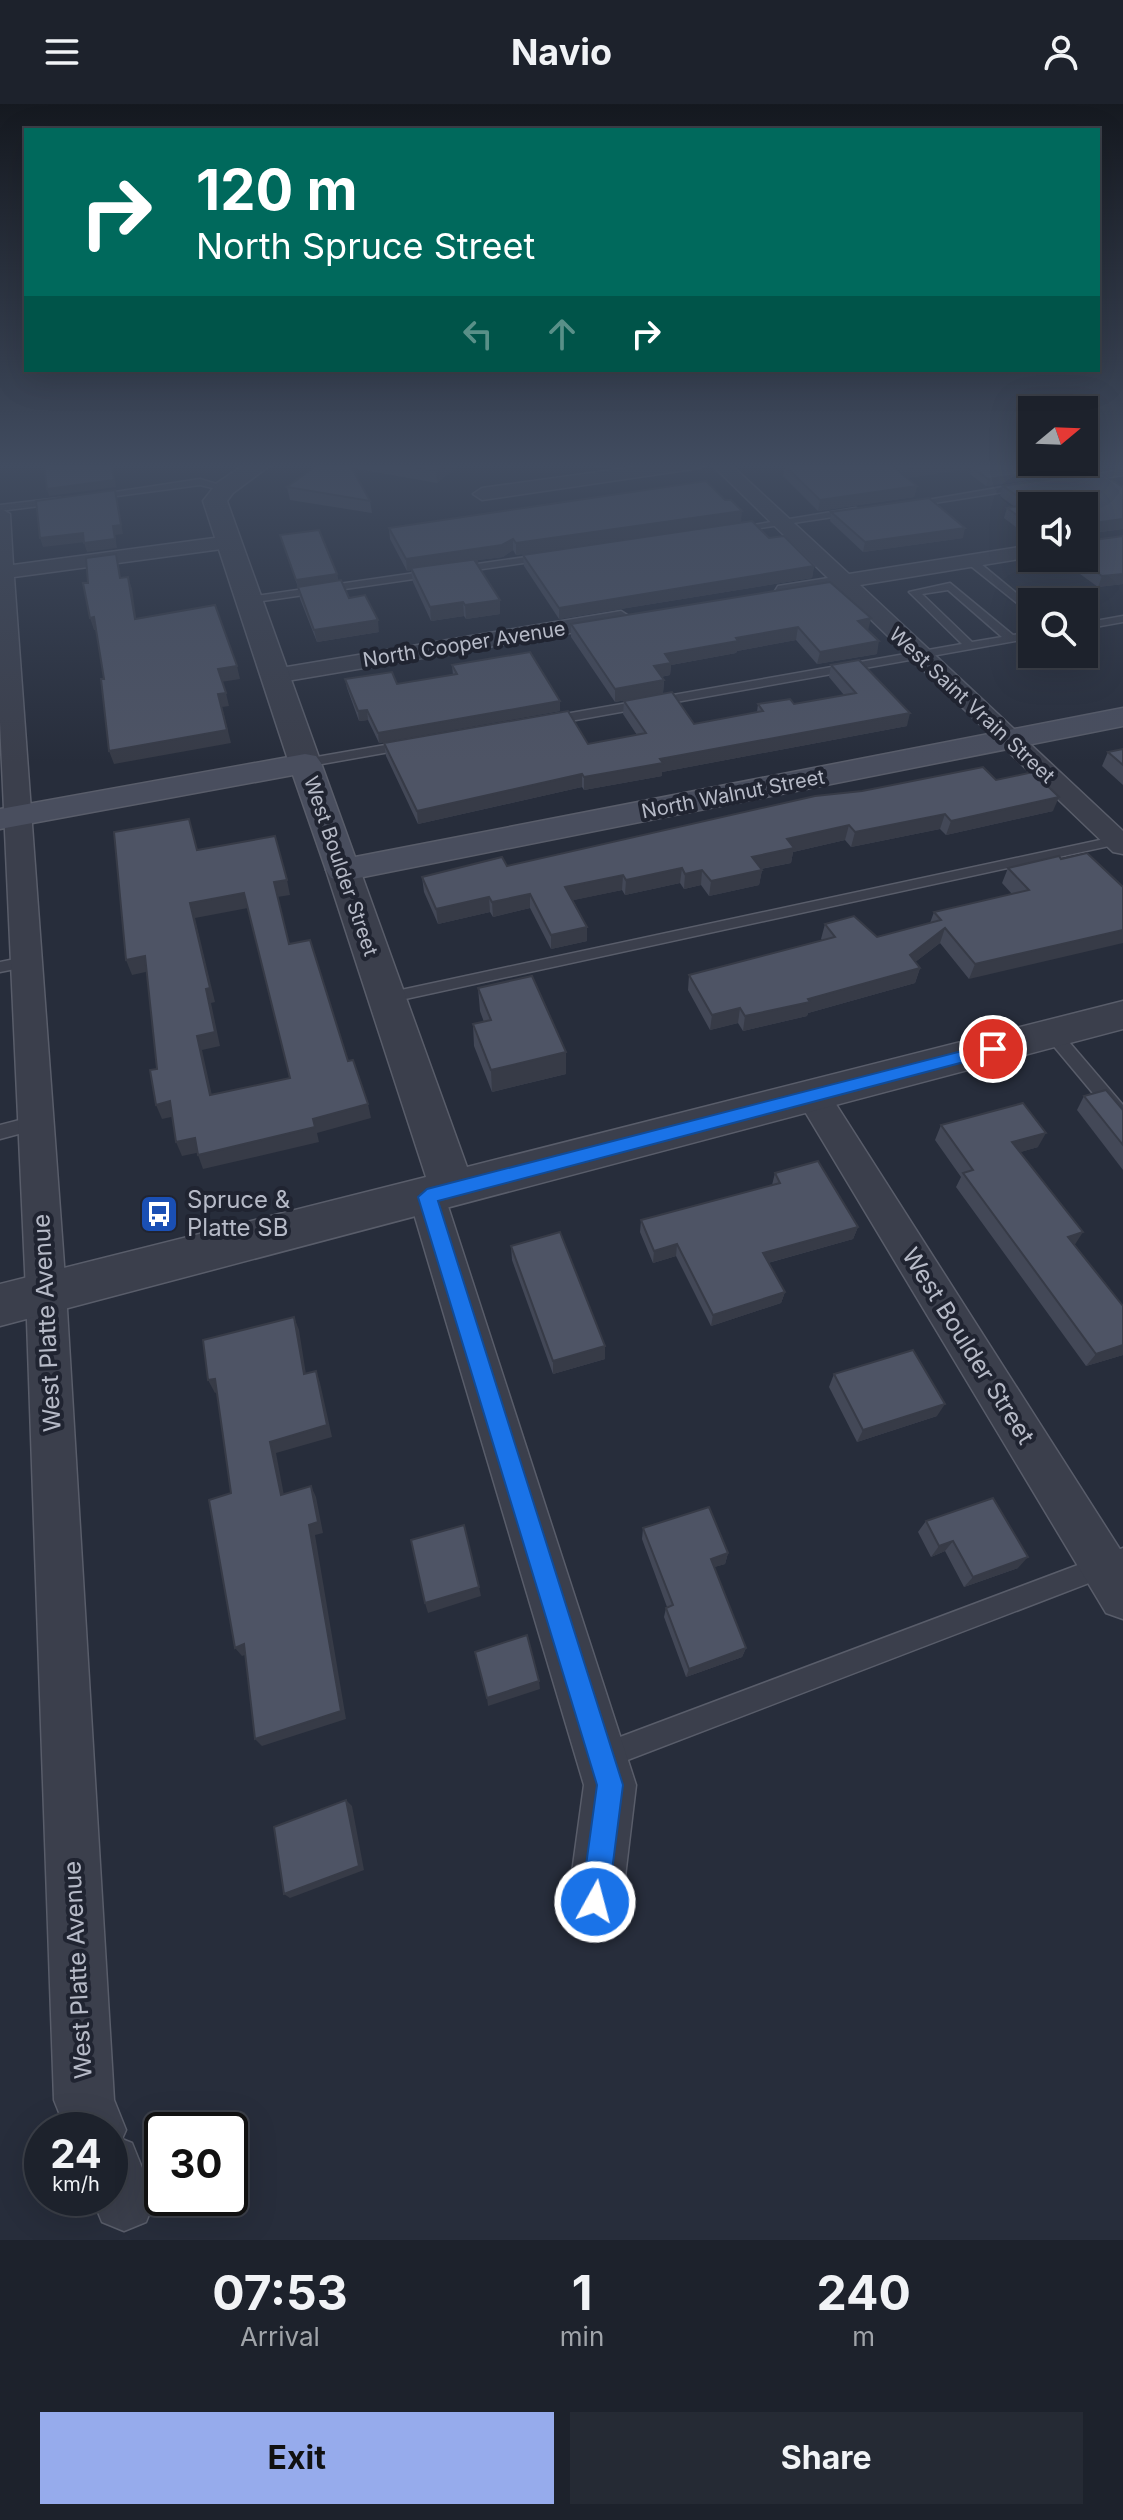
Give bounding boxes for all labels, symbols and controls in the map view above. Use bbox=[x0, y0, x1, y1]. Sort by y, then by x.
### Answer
icon: menu bbox=[40, 30, 84, 74]
text: Navio bbox=[511, 30, 612, 74]
icon: person bbox=[1039, 30, 1083, 74]
text: 120 m bbox=[196, 156, 358, 224]
icon: right bbox=[64, 160, 168, 264]
text: North Spruce Street bbox=[196, 224, 535, 268]
icon: left bbox=[456, 312, 500, 356]
icon: ahead bbox=[540, 312, 584, 356]
icon: right bbox=[624, 312, 668, 356]
north arrow bbox=[1018, 396, 1098, 476]
map controls bbox=[1018, 396, 1098, 668]
button: sound bbox=[1018, 492, 1098, 572]
button: search bbox=[1018, 588, 1098, 668]
street label: North Cooper Avenue bbox=[361, 616, 567, 672]
street label: West Saint Vrain Street bbox=[884, 622, 1060, 788]
street label: North Walnut Street bbox=[639, 764, 827, 824]
street label: West Boulder Street bbox=[299, 773, 383, 959]
pin bbox=[959, 1015, 1027, 1083]
icon: arrive bbox=[971, 1027, 1015, 1071]
place label: Spruce & Platte SB bbox=[187, 1185, 291, 1242]
bus stop icon: Spruce & Platte SB bbox=[138, 1193, 180, 1235]
street label: West Platte Avenue bbox=[26, 1213, 67, 1433]
street label: West Boulder Street bbox=[896, 1242, 1041, 1449]
street label: West Platte Avenue bbox=[57, 1860, 98, 2080]
position arrow bbox=[553, 1860, 637, 1944]
speed limit sign: 30 bbox=[144, 2112, 248, 2216]
text: 24 bbox=[50, 2129, 102, 2178]
text: km/h bbox=[52, 2172, 100, 2196]
text: 07:53 bbox=[212, 2263, 348, 2322]
text: 1 bbox=[572, 2263, 592, 2322]
text: 240 bbox=[816, 2263, 911, 2322]
text: Arrival bbox=[240, 2321, 320, 2352]
text: min bbox=[560, 2321, 604, 2352]
text: m bbox=[852, 2321, 875, 2352]
button: Exit bbox=[40, 2412, 554, 2504]
button: Share bbox=[570, 2412, 1083, 2504]

